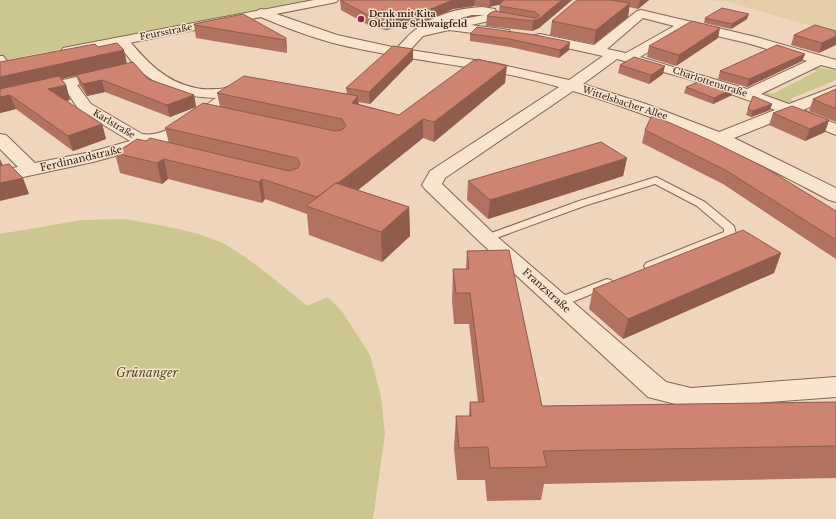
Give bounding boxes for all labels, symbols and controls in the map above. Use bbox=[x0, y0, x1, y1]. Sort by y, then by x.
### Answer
place label: Denk mit Kita Olching Schwaigfeld bbox=[369, 8, 468, 29]
marker: Denk mit Kita Olching Schwaigfeld bbox=[356, 14, 366, 24]
street label: Feursstraße bbox=[139, 21, 193, 42]
street label: Charlottenstraße bbox=[671, 64, 749, 99]
street label: Wittelsbacher Allee bbox=[580, 83, 669, 122]
street label: Karlstraße bbox=[91, 107, 137, 140]
street label: Ferdinandstraße bbox=[39, 143, 124, 174]
street label: Franzstraße bbox=[520, 265, 574, 316]
park label: Grünanger bbox=[116, 365, 178, 380]

